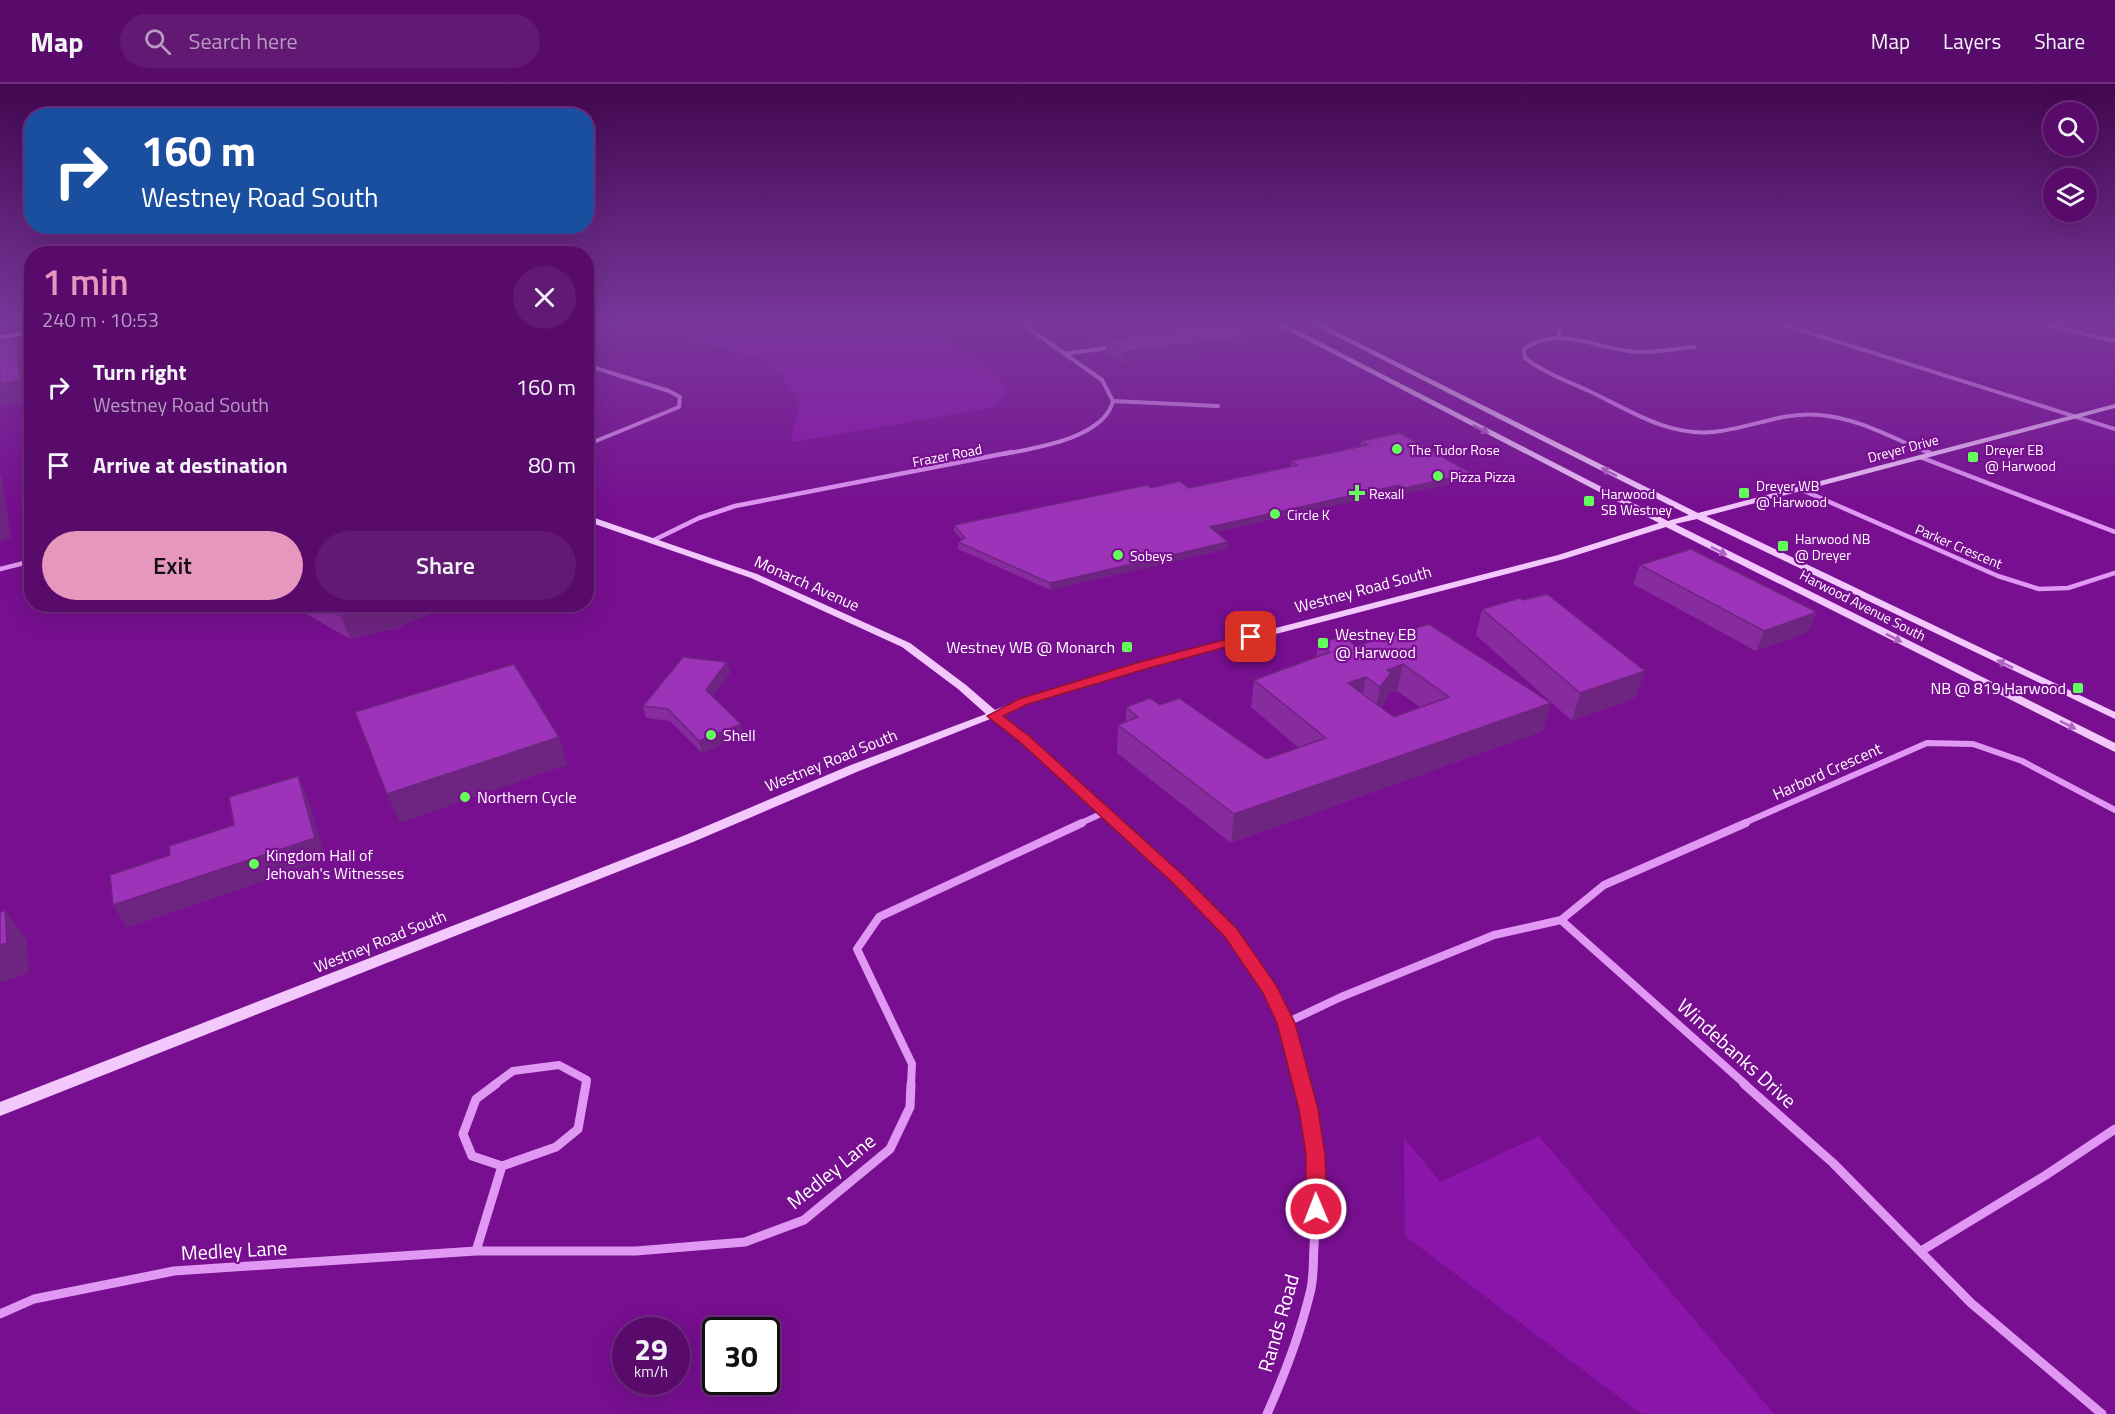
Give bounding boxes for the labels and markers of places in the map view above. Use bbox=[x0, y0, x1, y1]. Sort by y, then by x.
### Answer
place label: The Tudor Rose bbox=[1409, 439, 1500, 460]
place label: Dreyer EB @ Harwood bbox=[1985, 439, 2056, 476]
marker: The Tudor Rose bbox=[1390, 442, 1404, 456]
marker: Dreyer EB @ Harwood bbox=[1966, 450, 1980, 464]
place label: Pizza Pizza bbox=[1450, 466, 1515, 487]
marker: Pizza Pizza bbox=[1431, 469, 1445, 483]
place label: Dreyer WB @ Harwood bbox=[1756, 475, 1827, 512]
place label: Rexall bbox=[1369, 483, 1404, 504]
place label: Harwood SB Westney bbox=[1601, 483, 1672, 520]
marker: Rexall bbox=[1350, 486, 1364, 500]
marker: Dreyer WB @ Harwood bbox=[1737, 486, 1751, 500]
marker: Harwood SB Westney bbox=[1582, 494, 1596, 508]
place label: Circle K bbox=[1287, 504, 1330, 525]
marker: Circle K bbox=[1268, 507, 1282, 521]
place label: Harwood NB @ Dreyer bbox=[1795, 528, 1870, 565]
marker: Harwood NB @ Dreyer bbox=[1776, 539, 1790, 553]
place label: Sobeys bbox=[1130, 545, 1172, 566]
marker: Sobeys bbox=[1111, 548, 1125, 562]
pin bbox=[1225, 611, 1276, 662]
place label: Westney EB @ Harwood bbox=[1335, 622, 1417, 664]
place label: Westney WB @ Monarch bbox=[946, 635, 1115, 659]
marker: Westney EB @ Harwood bbox=[1316, 636, 1330, 650]
marker: Westney WB @ Monarch bbox=[1120, 640, 1134, 654]
place label: NB @ 819 Harwood bbox=[1930, 676, 2066, 700]
marker: NB @ 819 Harwood bbox=[2071, 681, 2085, 695]
place label: Shell bbox=[723, 723, 756, 747]
marker: Shell bbox=[704, 728, 718, 742]
place label: Northern Cycle bbox=[477, 785, 576, 809]
marker: Northern Cycle bbox=[458, 790, 472, 804]
place label: Kingdom Hall of Jehovah's Witnesses bbox=[266, 843, 404, 885]
marker: Kingdom Hall of Jehovah's Witnesses bbox=[247, 857, 261, 871]

